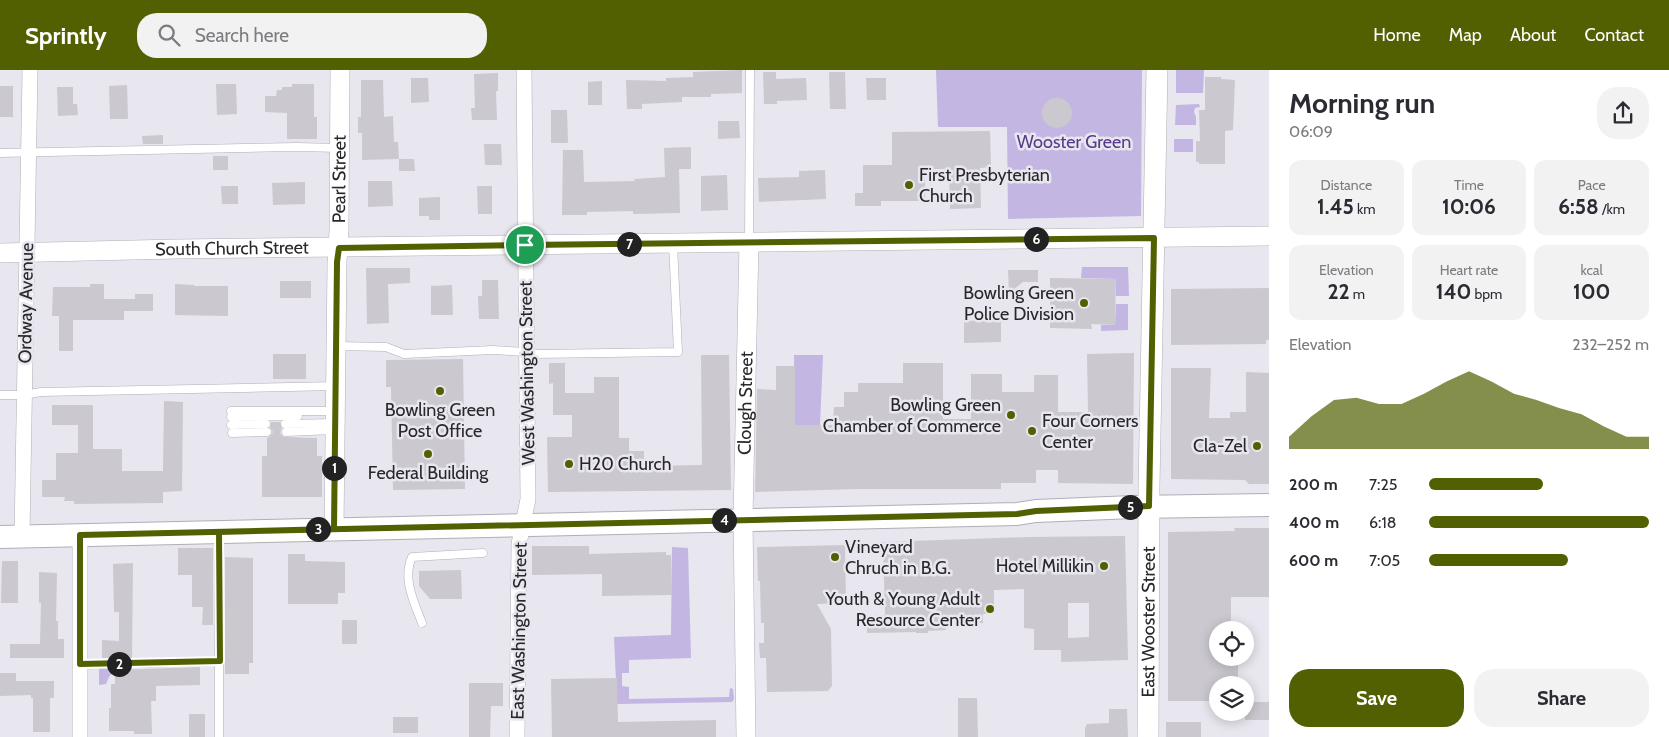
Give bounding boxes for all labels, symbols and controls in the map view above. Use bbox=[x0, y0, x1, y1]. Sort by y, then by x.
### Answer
search box bbox=[137, 13, 487, 58]
text: Sprintly bbox=[25, 21, 107, 50]
icon: search bbox=[155, 21, 183, 49]
text: Search here bbox=[195, 24, 289, 47]
text: Home bbox=[1373, 24, 1421, 46]
text: Map bbox=[1449, 24, 1482, 46]
text: About bbox=[1510, 24, 1556, 46]
text: Contact bbox=[1584, 24, 1644, 46]
text: Morning run bbox=[1289, 86, 1435, 120]
button: share bbox=[1597, 87, 1649, 139]
text: 06:09 bbox=[1289, 122, 1333, 141]
park label: Wooster Green bbox=[1017, 131, 1131, 153]
street label: Pearl Street bbox=[328, 135, 351, 223]
place label: First Presbyterian Church bbox=[919, 164, 1050, 207]
text: Distance bbox=[1321, 176, 1372, 194]
text: Time bbox=[1454, 176, 1484, 194]
text: Pace bbox=[1578, 176, 1606, 194]
marker: First Presbyterian Church bbox=[903, 179, 915, 191]
text: 1.45 bbox=[1317, 194, 1354, 219]
text: 10:06 bbox=[1442, 194, 1496, 219]
text: 6:58 bbox=[1558, 194, 1599, 219]
text: km bbox=[1354, 200, 1376, 218]
text: /km bbox=[1599, 200, 1625, 218]
pin bbox=[504, 224, 546, 266]
pin: 6 bbox=[1024, 226, 1048, 252]
text: 6 bbox=[1033, 230, 1040, 248]
icon: arrive bbox=[511, 231, 539, 259]
pin: 7 bbox=[616, 232, 642, 256]
text: 7 bbox=[626, 235, 633, 253]
street label: South Church Street bbox=[155, 236, 309, 261]
street label: Ordway Avenue bbox=[14, 242, 38, 364]
text: Elevation bbox=[1319, 261, 1374, 279]
text: Heart rate bbox=[1440, 261, 1498, 279]
text: kcal bbox=[1580, 261, 1603, 279]
text: 22 bbox=[1328, 279, 1350, 304]
text: 140 bbox=[1436, 279, 1471, 304]
text: 100 bbox=[1573, 279, 1610, 304]
street label: West Washington Street bbox=[514, 281, 540, 465]
place label: Bowling Green Police Division bbox=[963, 282, 1074, 325]
text: m bbox=[1350, 285, 1365, 303]
text: bpm bbox=[1471, 285, 1502, 303]
marker: Bowling Green Police Division bbox=[1078, 297, 1090, 309]
text: Elevation bbox=[1289, 335, 1352, 354]
text: 232–252 m bbox=[1572, 335, 1649, 354]
street label: Clough Street bbox=[733, 351, 758, 455]
marker: Bowling Green Post Office bbox=[434, 385, 446, 397]
place label: Bowling Green Chamber of Commerce bbox=[823, 394, 1001, 437]
place label: Bowling Green Post Office bbox=[385, 399, 495, 442]
marker: Bowling Green Chamber of Commerce bbox=[1005, 409, 1017, 421]
place label: Four Corners Center bbox=[1042, 410, 1139, 453]
marker: Four Corners Center bbox=[1026, 425, 1038, 437]
place label: Cla-Zel bbox=[1193, 435, 1248, 457]
marker: Cla-Zel bbox=[1251, 440, 1263, 452]
marker: Federal Building bbox=[422, 448, 434, 460]
place label: H20 Church bbox=[579, 453, 671, 475]
pin: 1 bbox=[322, 456, 346, 480]
marker: H20 Church bbox=[563, 458, 575, 470]
text: 1 bbox=[332, 459, 337, 477]
place label: Federal Building bbox=[368, 462, 489, 484]
text: 200 m bbox=[1289, 475, 1338, 494]
text: 7:25 bbox=[1369, 475, 1397, 494]
pin: 5 bbox=[1118, 494, 1142, 520]
text: 5 bbox=[1127, 498, 1134, 516]
pin: 4 bbox=[712, 508, 736, 532]
text: 4 bbox=[720, 511, 729, 529]
text: 400 m bbox=[1289, 513, 1339, 532]
text: 6:18 bbox=[1369, 513, 1396, 532]
pin: 3 bbox=[306, 516, 330, 542]
text: 3 bbox=[315, 520, 322, 538]
place label: Vineyard Chruch in B.G. bbox=[845, 536, 951, 579]
street label: East Washington Street bbox=[506, 542, 532, 720]
street label: East Wooster Street bbox=[1137, 546, 1160, 698]
marker: Vineyard Chruch in B.G. bbox=[829, 551, 841, 563]
text: 600 m bbox=[1289, 551, 1338, 570]
text: 7:05 bbox=[1369, 551, 1400, 570]
place label: Hotel Millikin bbox=[996, 555, 1094, 577]
marker: Hotel Millikin bbox=[1098, 560, 1110, 572]
place label: Youth & Young Adult Resource Center bbox=[824, 588, 980, 631]
marker: Youth & Young Adult Resource Center bbox=[984, 603, 996, 615]
map controls bbox=[1209, 621, 1254, 721]
button: locate bbox=[1209, 621, 1254, 666]
pin: 2 bbox=[106, 652, 132, 676]
text: 2 bbox=[116, 655, 123, 673]
button: Save bbox=[1289, 669, 1464, 727]
button: Share bbox=[1474, 669, 1649, 727]
button: layers bbox=[1209, 676, 1254, 721]

